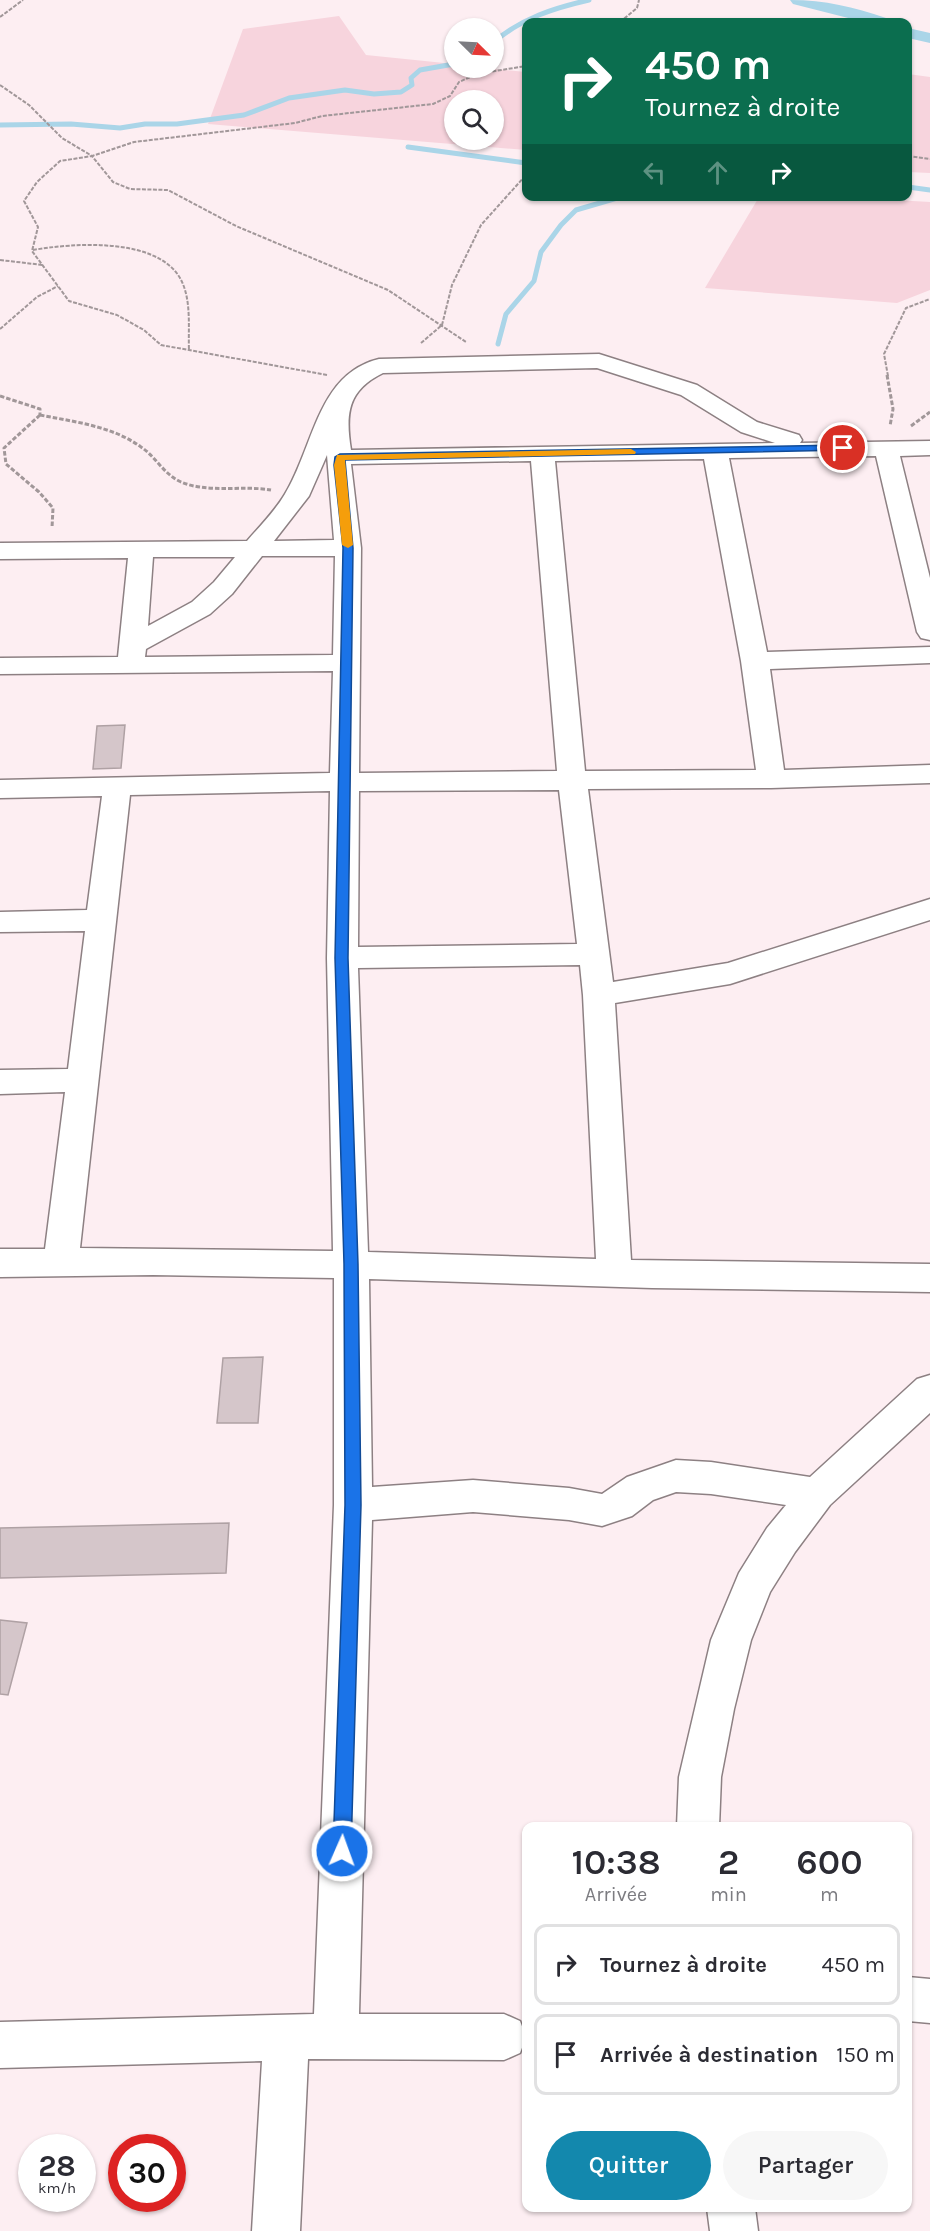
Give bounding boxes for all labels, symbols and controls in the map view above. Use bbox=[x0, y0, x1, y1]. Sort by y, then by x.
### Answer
north arrow bbox=[444, 18, 504, 78]
map controls bbox=[444, 18, 504, 150]
text: 450 m bbox=[645, 40, 771, 90]
icon: right bbox=[546, 42, 624, 120]
button: search bbox=[444, 90, 504, 150]
text: Tournez à droite bbox=[645, 91, 840, 123]
icon: left bbox=[638, 156, 671, 189]
icon: ahead bbox=[701, 156, 734, 189]
icon: right bbox=[764, 156, 797, 189]
pin bbox=[817, 422, 868, 473]
icon: arrive bbox=[826, 431, 859, 464]
position arrow bbox=[310, 1819, 374, 1883]
text: 10:38 bbox=[571, 1841, 661, 1883]
text: 2 bbox=[718, 1841, 739, 1883]
text: 600 bbox=[796, 1841, 863, 1883]
text: Arrivée bbox=[585, 1883, 647, 1906]
text: min bbox=[710, 1883, 747, 1906]
text: m bbox=[820, 1883, 839, 1906]
icon: right bbox=[549, 1948, 582, 1981]
text: Tournez à droite bbox=[600, 1952, 767, 1978]
text: 450 m bbox=[821, 1952, 885, 1978]
icon: arrive bbox=[549, 2038, 582, 2071]
text: Arrivée à destination bbox=[600, 2042, 818, 2068]
text: 150 m bbox=[836, 2042, 895, 2068]
button: Quitter bbox=[546, 2131, 711, 2200]
button: Partager bbox=[723, 2131, 888, 2200]
speed limit sign: 30 bbox=[108, 2134, 186, 2212]
text: 28 bbox=[38, 2148, 76, 2184]
text: km/h bbox=[38, 2179, 76, 2197]

